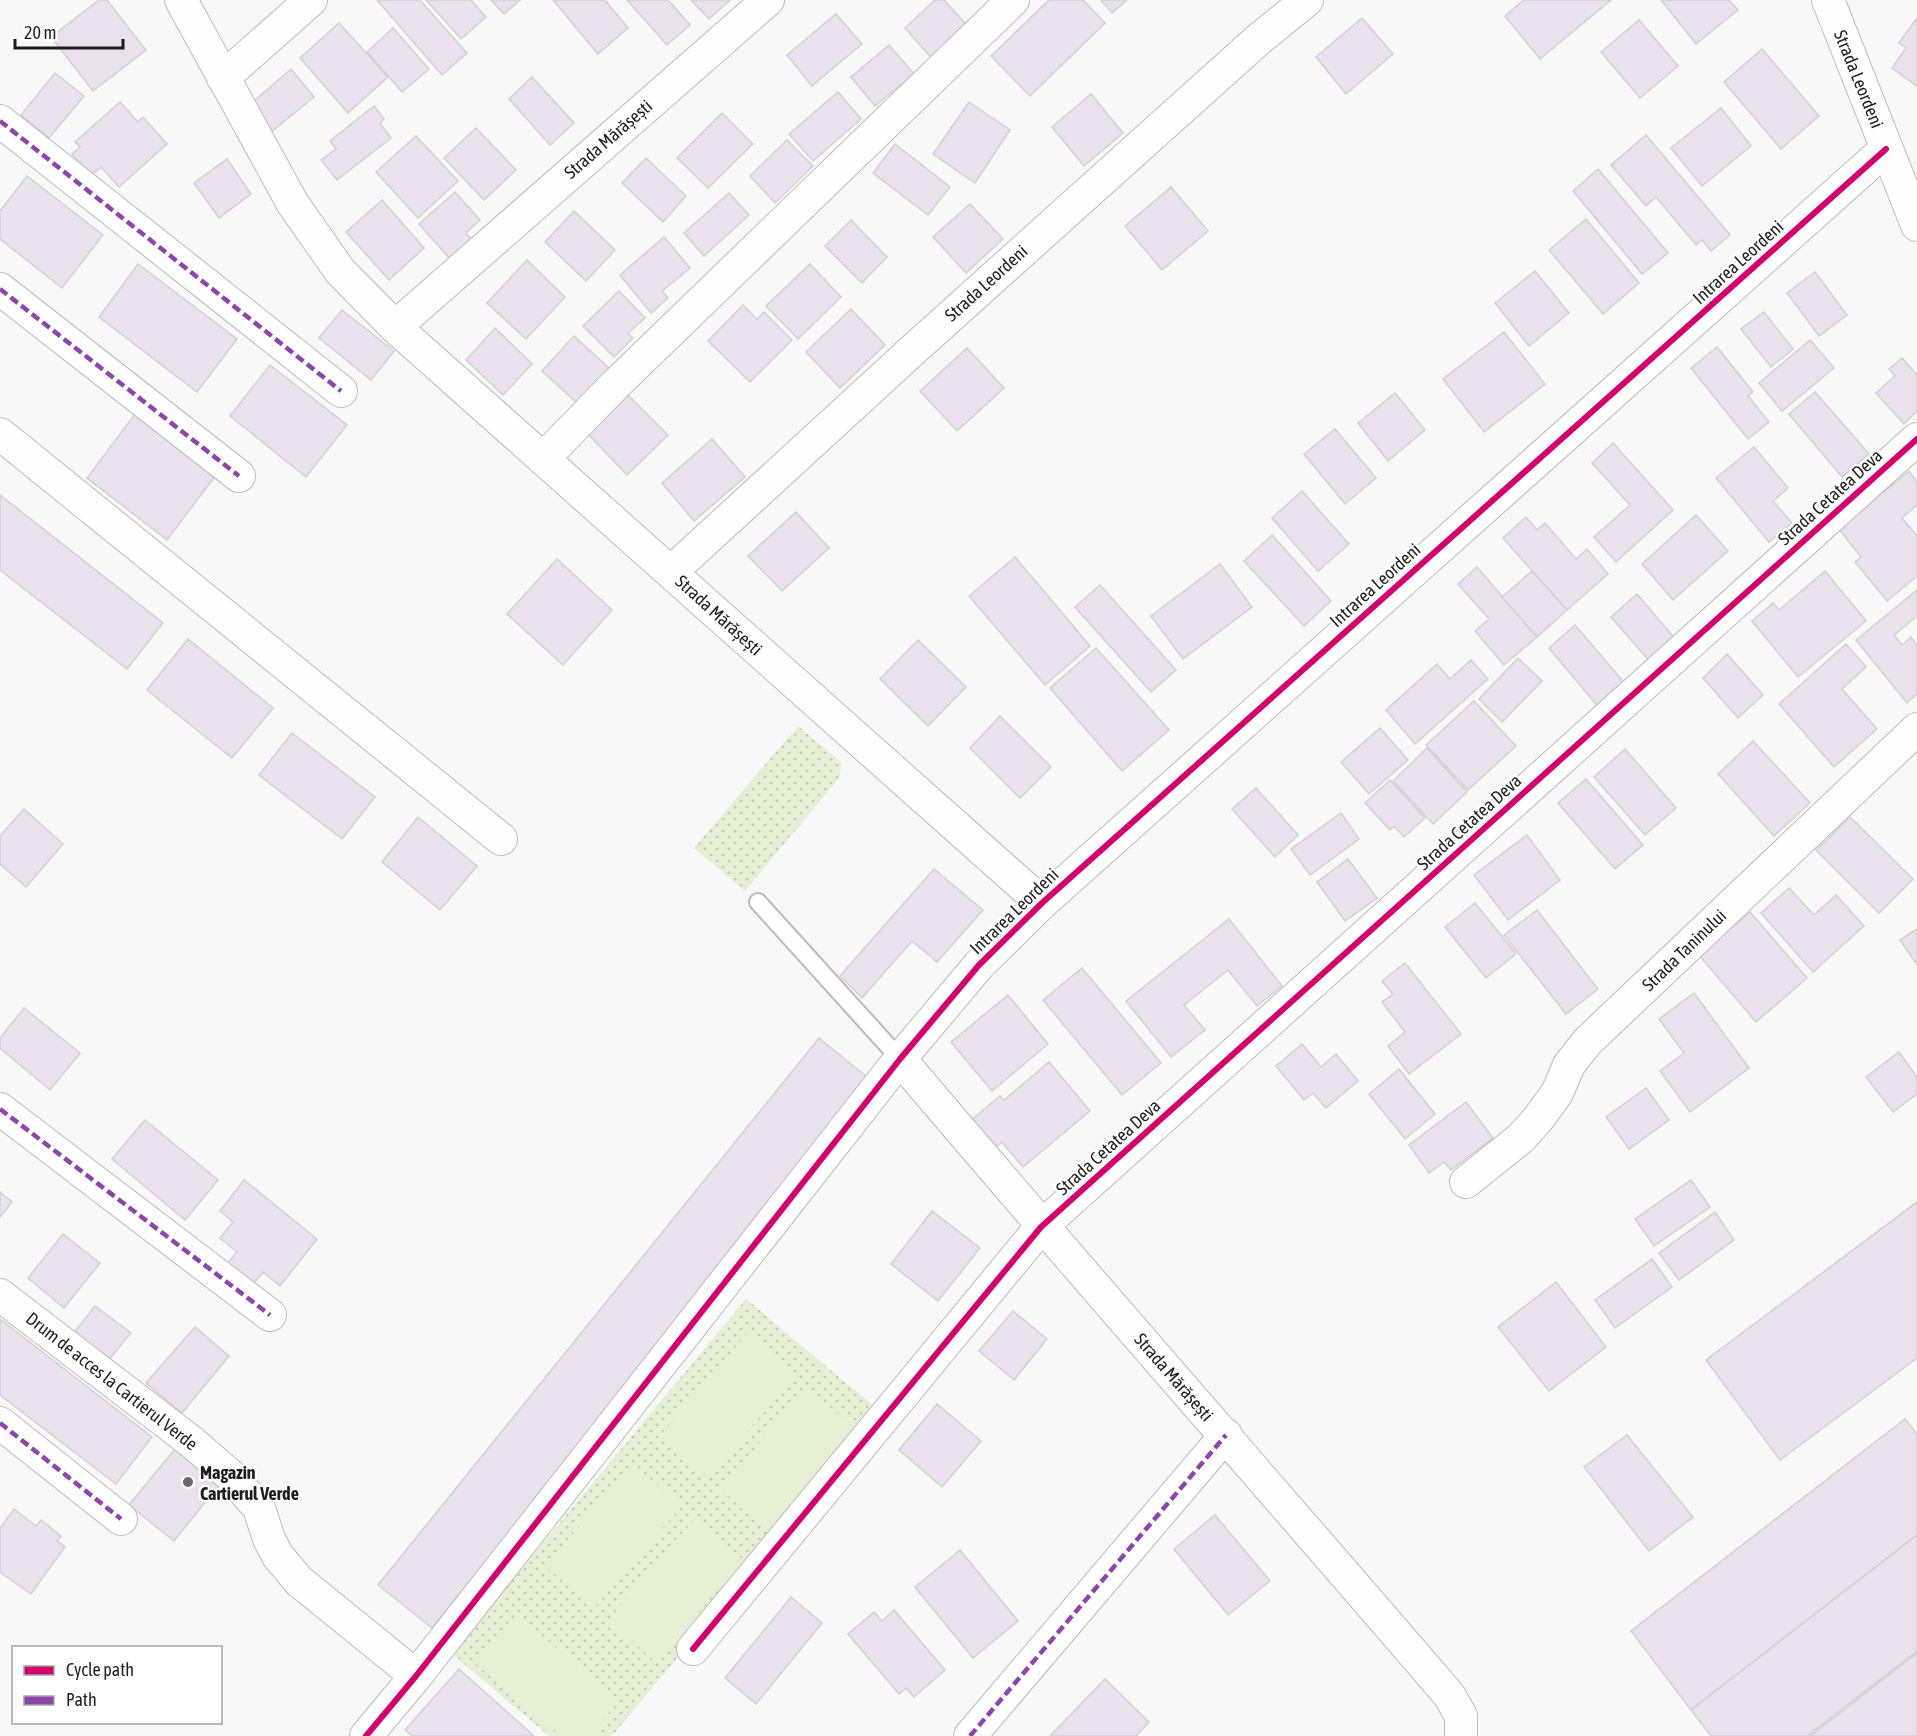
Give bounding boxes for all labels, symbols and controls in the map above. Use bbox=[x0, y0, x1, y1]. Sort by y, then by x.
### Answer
scale bar bbox=[15, 12, 123, 50]
text: 20 m bbox=[24, 22, 56, 43]
street label: Strada Leordeni bbox=[1830, 27, 1888, 131]
street label: Strada Mărășești bbox=[560, 95, 656, 183]
street label: Intrarea Leordeni bbox=[1688, 216, 1788, 308]
street label: Strada Leordeni bbox=[940, 240, 1032, 326]
street label: Strada Cetatea Deva bbox=[1774, 445, 1886, 549]
street label: Intrarea Leordeni bbox=[1325, 539, 1425, 631]
street label: Strada Mărășești bbox=[671, 571, 767, 659]
street label: Strada Cetatea Deva bbox=[1413, 770, 1525, 874]
street label: Intrarea Leordeni bbox=[966, 864, 1062, 958]
street label: Strada Taninului bbox=[1638, 905, 1730, 995]
street label: Strada Cetatea Deva bbox=[1052, 1095, 1164, 1199]
street label: Drum de acces la Cartierul Verde bbox=[22, 1308, 202, 1454]
street label: Strada Mărășești bbox=[1130, 1329, 1218, 1425]
place label: Magazin Cartierul Verde bbox=[200, 1462, 299, 1504]
marker: Magazin Cartierul Verde bbox=[181, 1475, 195, 1489]
legend bbox=[12, 1646, 222, 1724]
text: Cycle path bbox=[66, 1659, 134, 1680]
text: Path bbox=[66, 1689, 97, 1710]

